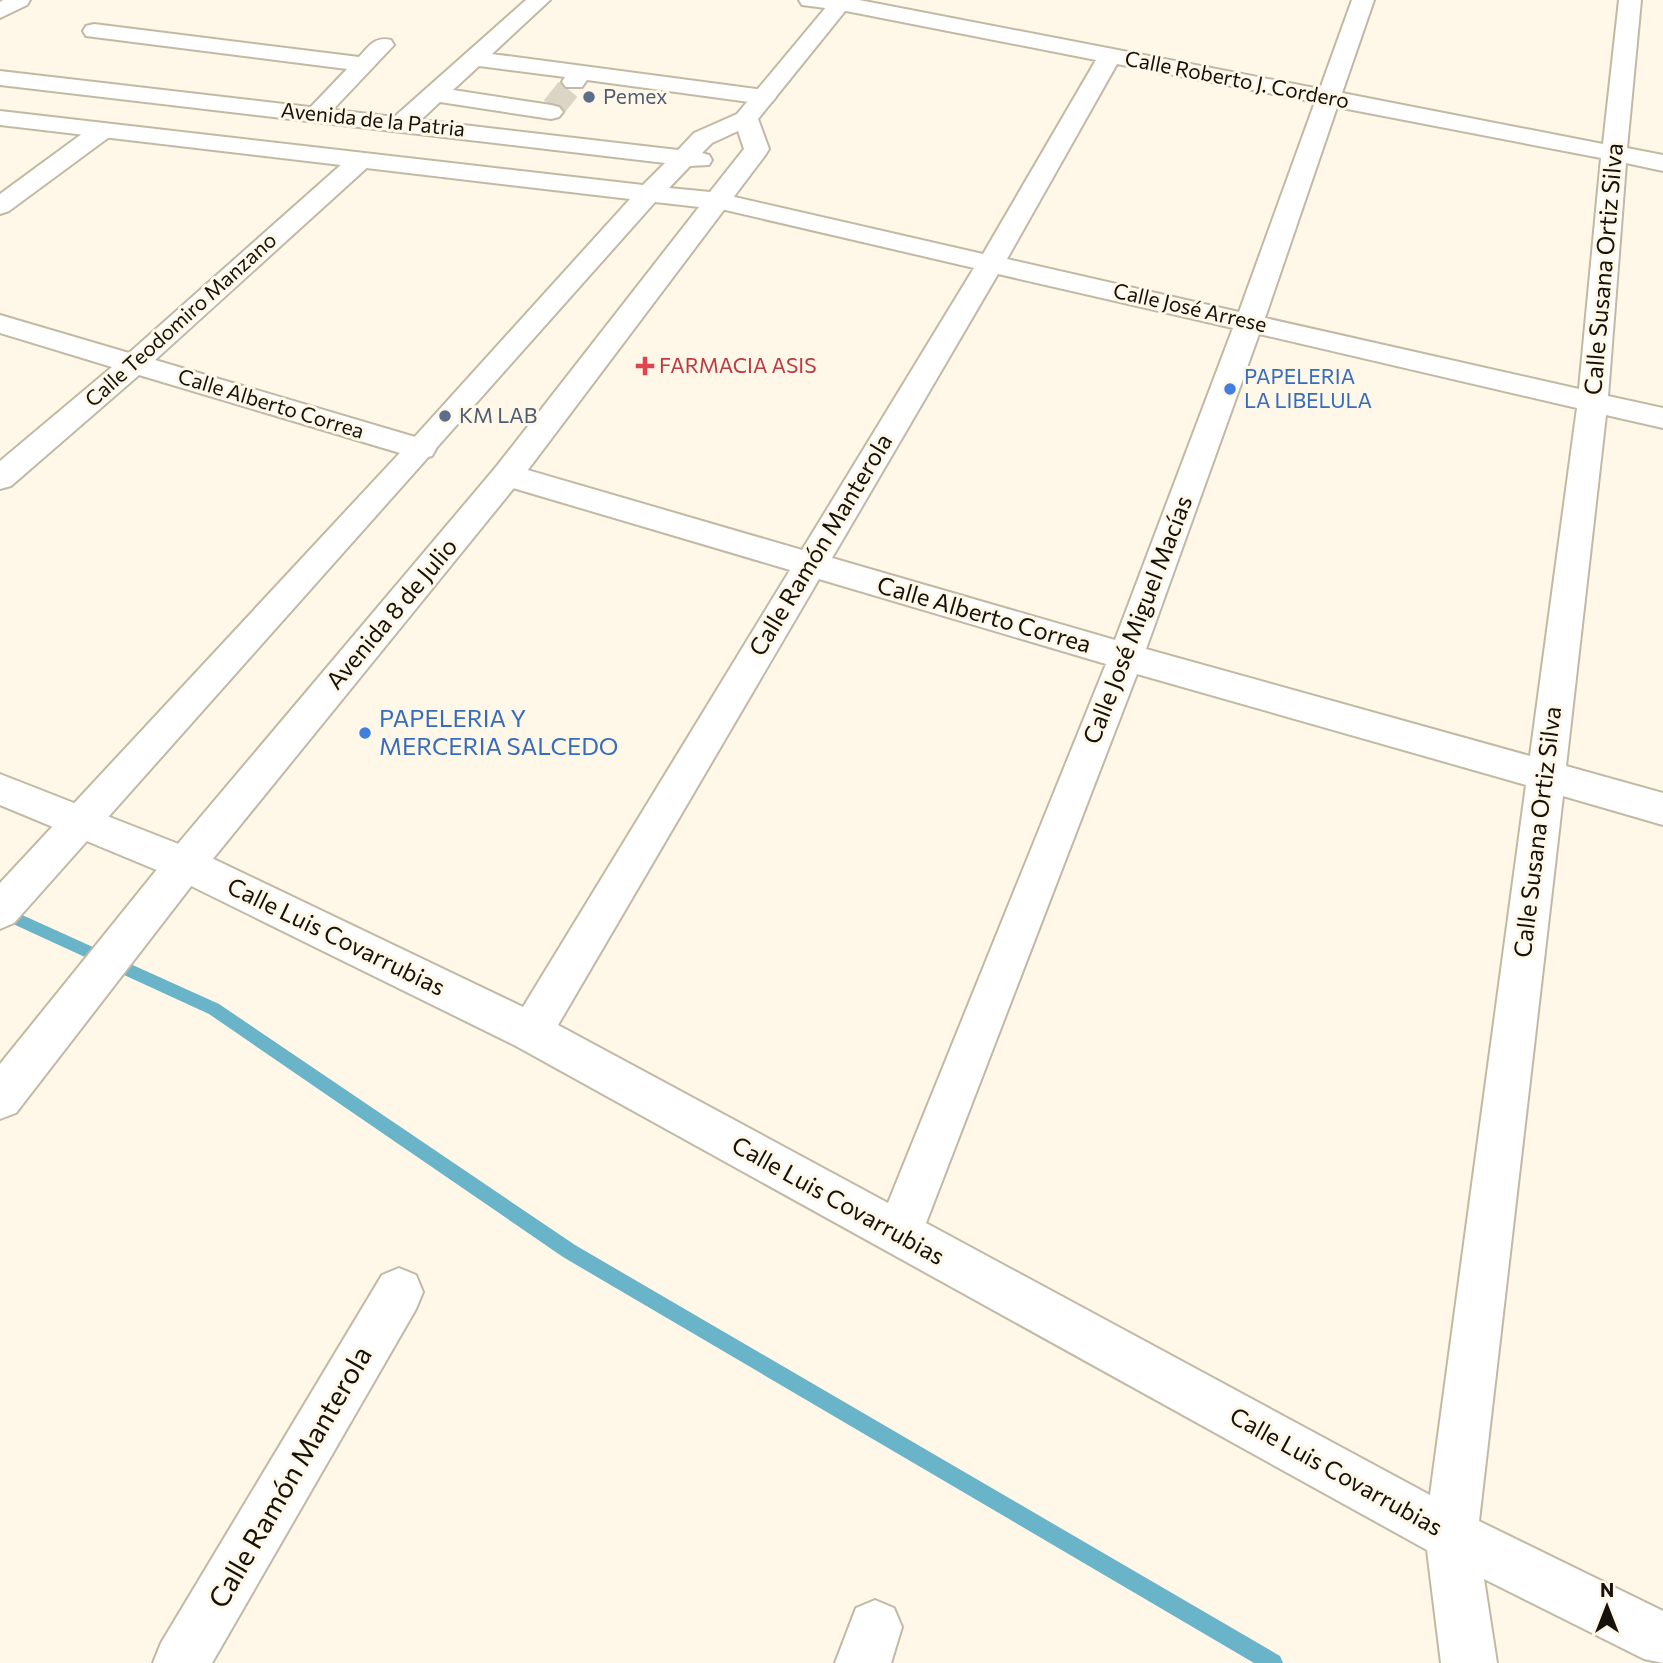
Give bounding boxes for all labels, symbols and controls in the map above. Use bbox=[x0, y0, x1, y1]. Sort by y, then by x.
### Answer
street label: Calle Roberto J. Cordero bbox=[1123, 45, 1351, 113]
place label: Pemex bbox=[603, 83, 667, 108]
marker: Pemex bbox=[581, 89, 597, 105]
street label: Avenida de la Patria bbox=[280, 96, 466, 141]
street label: Calle Susana Ortiz Silva bbox=[1577, 142, 1628, 396]
street label: Calle Teodomiro Manzano bbox=[79, 226, 281, 411]
street label: Calle José Arrese bbox=[1111, 277, 1270, 336]
place label: FARMACIA ASIS bbox=[659, 352, 817, 377]
marker: FARMACIA ASIS bbox=[637, 358, 653, 374]
street label: Calle Alberto Correa bbox=[175, 362, 368, 443]
place label: PAPELERIA LA LIBELULA bbox=[1244, 363, 1372, 412]
marker: PAPELERIA LA LIBELULA bbox=[1222, 381, 1238, 397]
place label: KM LAB bbox=[459, 402, 537, 427]
marker: KM LAB bbox=[437, 408, 453, 424]
street label: Calle Ramón Manterola bbox=[742, 428, 898, 661]
street label: Calle José Miguel Macías bbox=[1076, 491, 1197, 748]
street label: Avenida 8 de Julio bbox=[319, 532, 463, 695]
street label: Calle Alberto Correa bbox=[874, 569, 1095, 658]
place label: PAPELERIA Y MERCERIA SALCEDO bbox=[379, 703, 618, 760]
street label: Calle Susana Ortiz Silva bbox=[1507, 704, 1566, 959]
marker: PAPELERIA Y MERCERIA SALCEDO bbox=[357, 725, 373, 741]
street label: Calle Luis Covarrubias bbox=[223, 870, 450, 1001]
street label: Calle Luis Covarrubias bbox=[727, 1129, 950, 1270]
street label: Calle Ramón Manterola bbox=[200, 1340, 378, 1613]
street label: Calle Luis Covarrubias bbox=[1225, 1400, 1448, 1541]
north arrow bbox=[1572, 1572, 1642, 1642]
text: N bbox=[1600, 1578, 1614, 1601]

